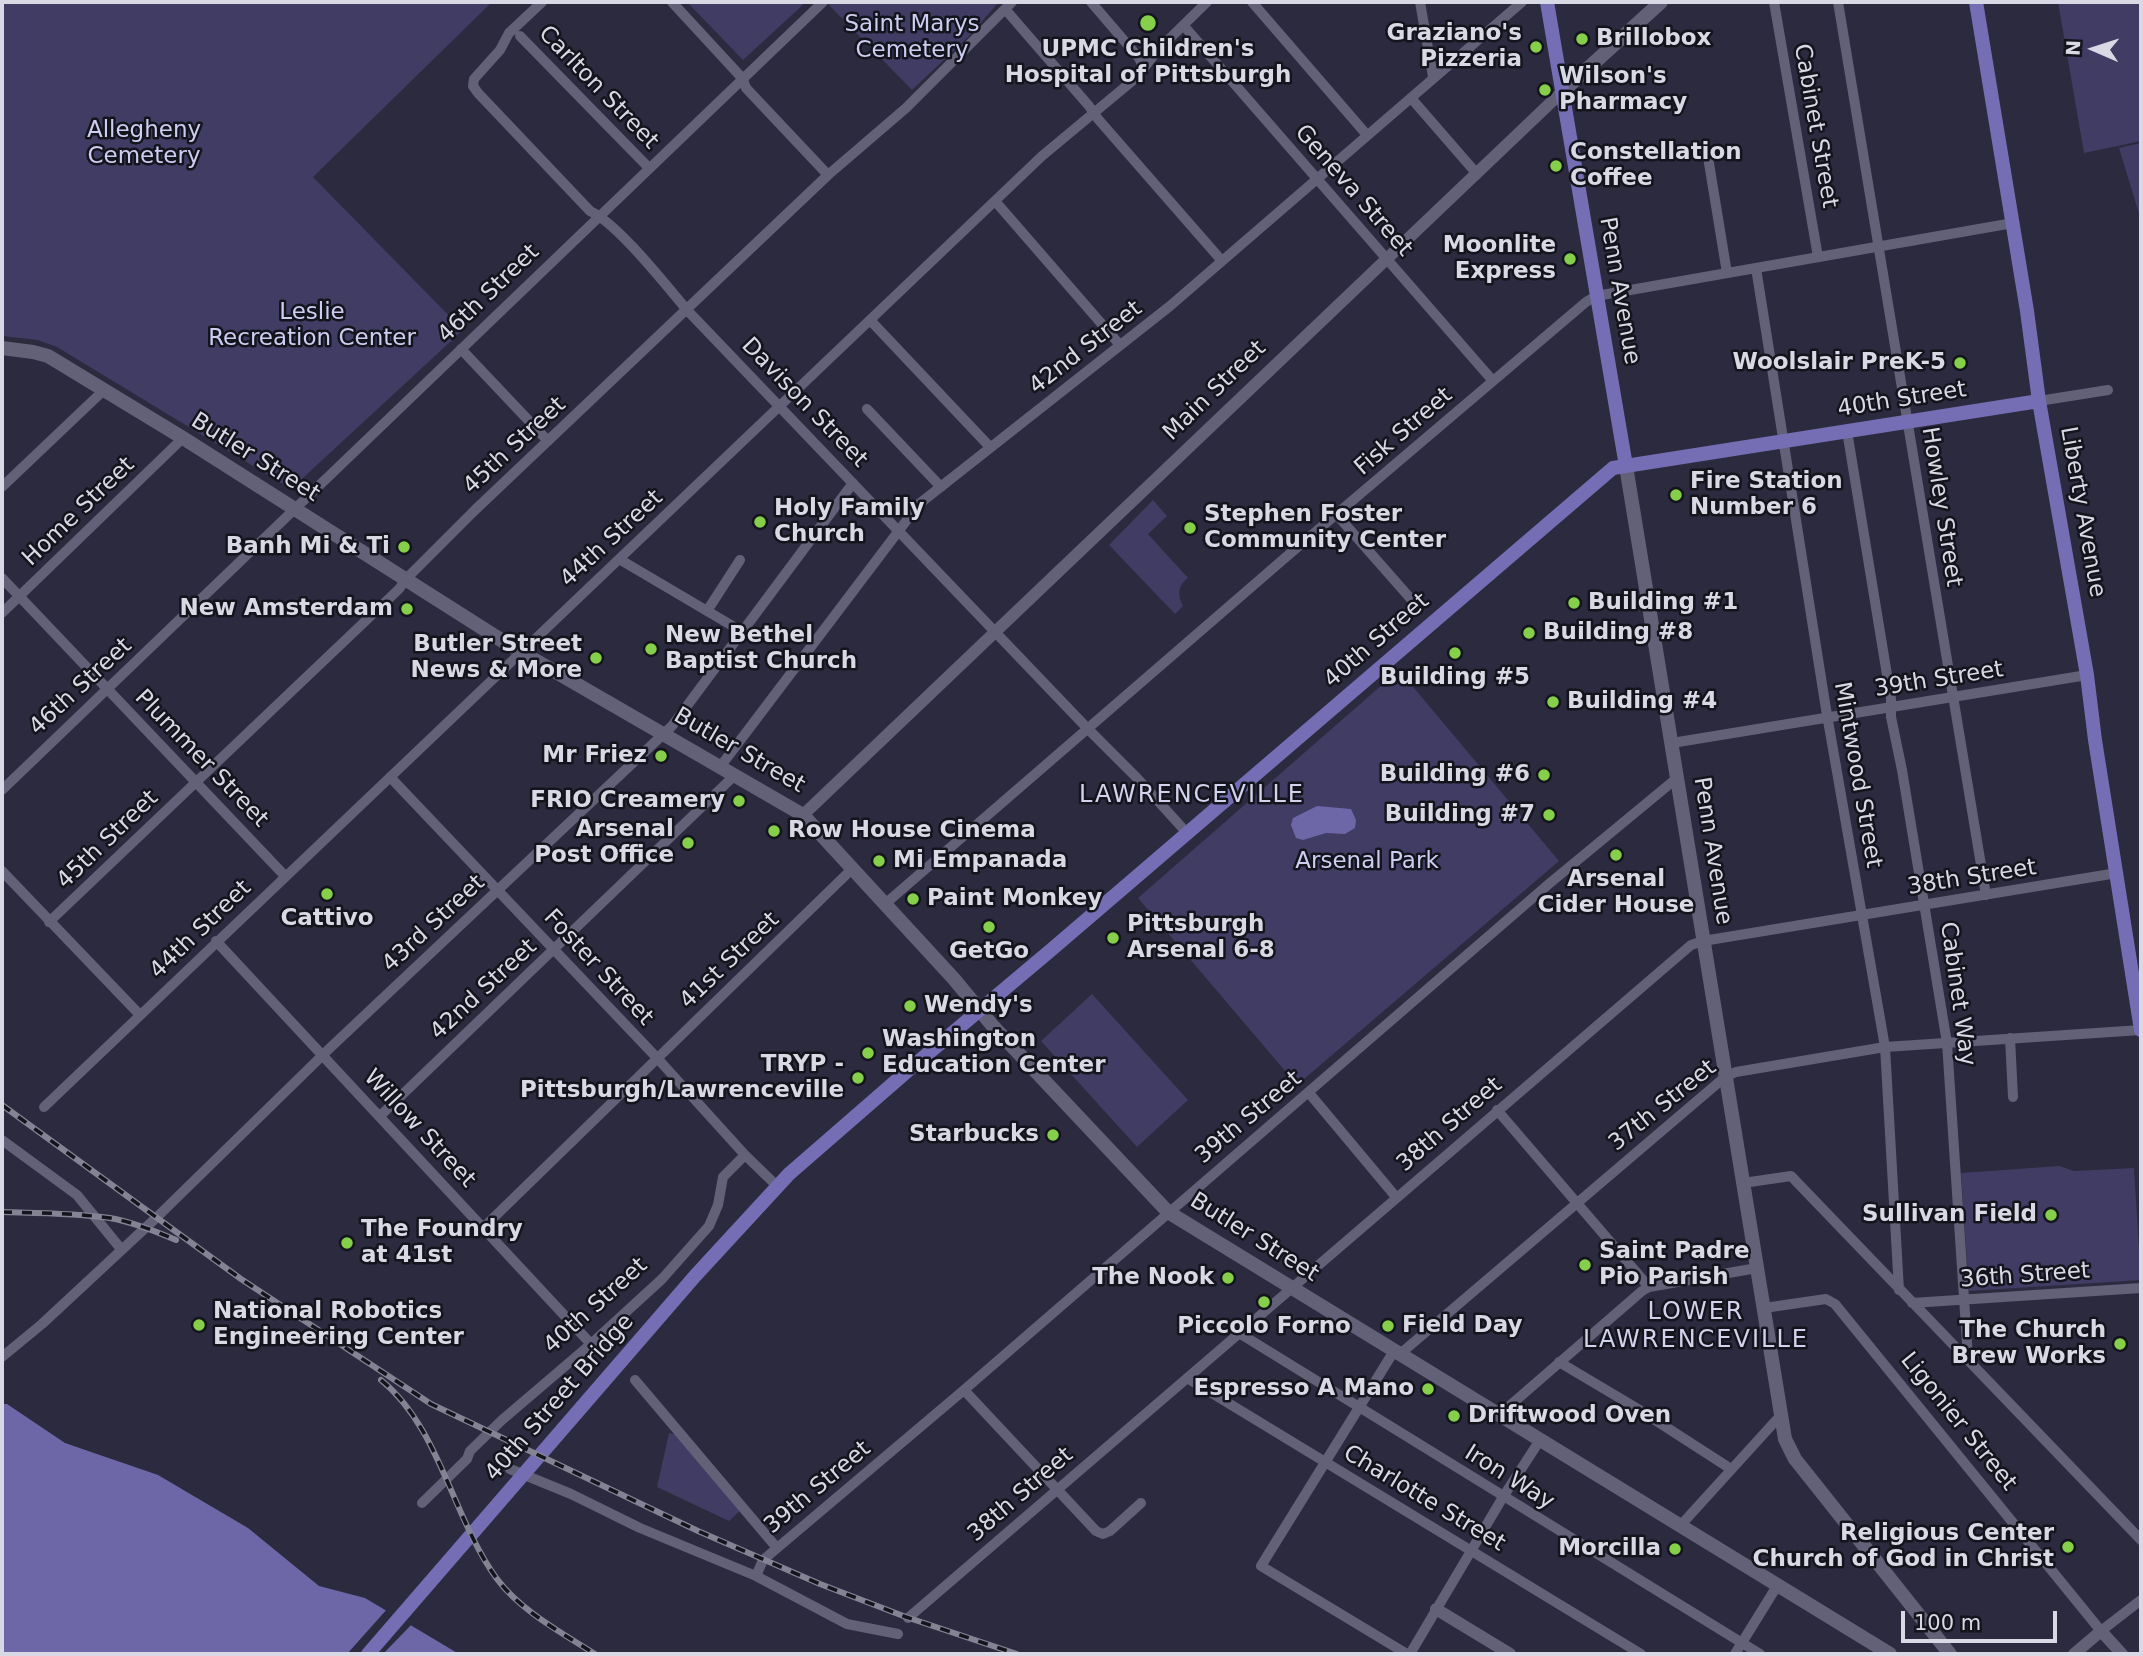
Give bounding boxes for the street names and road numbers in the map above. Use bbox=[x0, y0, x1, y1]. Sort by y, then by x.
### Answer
street label: Carlton Street bbox=[532, 21, 664, 155]
street label: Cabinet Street bbox=[1787, 42, 1843, 210]
street label: Geneva Street bbox=[1288, 119, 1418, 263]
street label: Penn Avenue bbox=[1592, 215, 1646, 367]
street label: 46th Street bbox=[433, 239, 545, 349]
street label: 42nd Street bbox=[1024, 295, 1148, 401]
street label: Davison Street bbox=[735, 332, 873, 474]
street label: Main Street bbox=[1158, 335, 1272, 447]
street label: 40th Street bbox=[1836, 376, 1968, 424]
street label: Fisk Street bbox=[1349, 382, 1459, 482]
street label: 45th Street bbox=[458, 392, 572, 500]
street label: Butler Street bbox=[186, 407, 324, 509]
street label: Howley Street bbox=[1915, 425, 1967, 589]
street label: Liberty Avenue bbox=[2053, 425, 2111, 599]
street label: Home Street bbox=[17, 452, 141, 572]
street label: 44th Street bbox=[555, 485, 669, 593]
street label: 40th Street bbox=[1319, 588, 1435, 694]
street label: 46th Street bbox=[24, 633, 138, 741]
street label: 39th Street bbox=[1873, 656, 2005, 704]
street label: Mintwood Street bbox=[1827, 680, 1887, 870]
street label: Plummer Street bbox=[128, 685, 274, 833]
street label: Butler Street bbox=[669, 702, 809, 800]
street label: Penn Avenue bbox=[1687, 775, 1737, 927]
street label: 45th Street bbox=[52, 785, 164, 895]
street label: 38th Street bbox=[1906, 854, 2038, 902]
street label: 43rd Street bbox=[377, 870, 491, 978]
street label: 44th Street bbox=[145, 875, 257, 985]
street label: Foster Street bbox=[537, 904, 659, 1032]
street label: 41st Street bbox=[675, 907, 785, 1015]
street label: Cabinet Way bbox=[1933, 920, 1981, 1068]
street label: 42nd Street bbox=[425, 934, 543, 1046]
street label: 37th Street bbox=[1604, 1054, 1722, 1158]
street label: Willow Street bbox=[357, 1064, 481, 1194]
street label: 39th Street bbox=[1190, 1066, 1308, 1170]
street label: 38th Street bbox=[1392, 1072, 1508, 1178]
street label: Butler Street bbox=[1185, 1187, 1323, 1289]
street label: 40th Street bbox=[538, 1252, 654, 1360]
street label: 36th Street bbox=[1959, 1258, 2091, 1294]
street label: 40th Street Bridge bbox=[480, 1309, 640, 1487]
street label: Ligonier Street bbox=[1894, 1347, 2022, 1497]
street label: 39th Street bbox=[759, 1436, 877, 1540]
street label: Charlotte Street bbox=[1338, 1440, 1510, 1558]
street label: Iron Way bbox=[1459, 1440, 1559, 1516]
street label: 38th Street bbox=[963, 1442, 1079, 1548]

